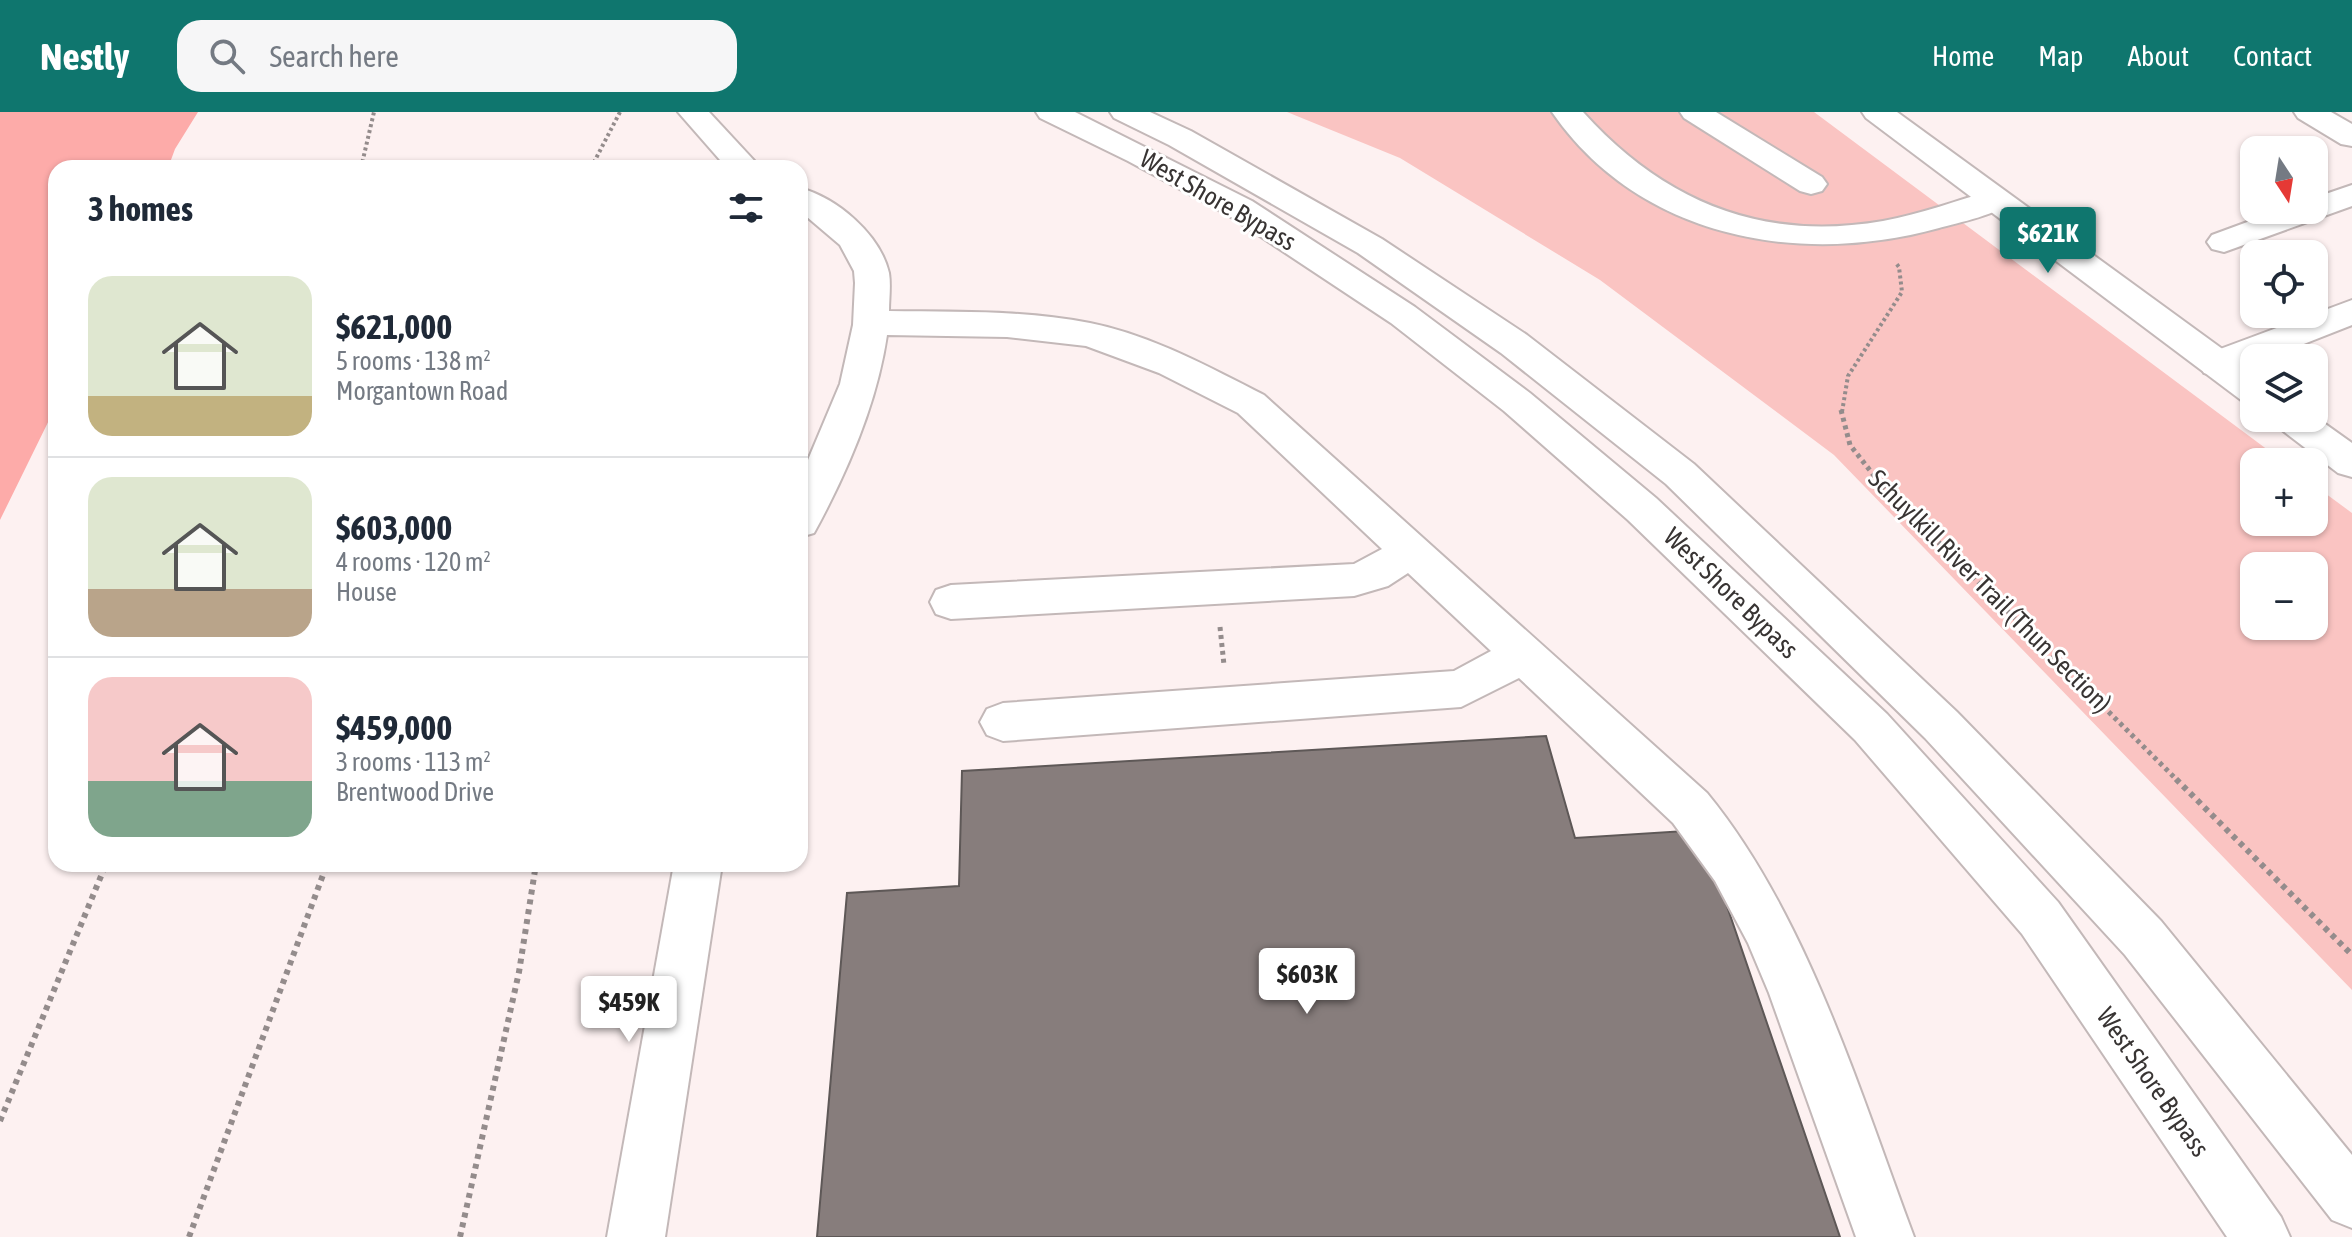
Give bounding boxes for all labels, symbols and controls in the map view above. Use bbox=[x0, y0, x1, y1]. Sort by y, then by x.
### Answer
search box bbox=[177, 20, 737, 92]
icon: search bbox=[205, 34, 249, 78]
text: Nestly bbox=[40, 35, 129, 78]
text: Search here bbox=[269, 39, 399, 73]
text: Home bbox=[1932, 40, 1994, 72]
text: Map bbox=[2038, 40, 2083, 72]
text: About bbox=[2127, 40, 2189, 72]
text: Contact bbox=[2233, 40, 2312, 72]
north arrow bbox=[2240, 136, 2328, 224]
map controls bbox=[2240, 136, 2328, 640]
street label: West Shore Bypass bbox=[1135, 143, 1301, 257]
icon: filters bbox=[724, 186, 768, 230]
text: 3 homes bbox=[88, 189, 193, 228]
pin: $621K bbox=[1992, 207, 2104, 275]
text: $621K bbox=[2018, 218, 2078, 248]
button: locate bbox=[2240, 240, 2328, 328]
text: $621,000 bbox=[336, 307, 452, 346]
icon: home bbox=[152, 308, 248, 404]
button: layers bbox=[2240, 344, 2328, 432]
text: 5 rooms · 138 m² bbox=[336, 346, 491, 376]
text: Morgantown Road bbox=[336, 376, 508, 406]
button: + bbox=[2240, 448, 2328, 536]
street label: Schuylkill River Trail (Thun Section) bbox=[1863, 464, 2117, 718]
text: $603,000 bbox=[336, 508, 452, 547]
icon: home bbox=[152, 509, 248, 605]
street label: West Shore Bypass bbox=[1658, 522, 1804, 664]
text: 4 rooms · 120 m² bbox=[336, 547, 491, 577]
button: − bbox=[2240, 552, 2328, 640]
text: House bbox=[336, 577, 397, 607]
text: $459,000 bbox=[336, 708, 452, 747]
icon: home bbox=[152, 709, 248, 805]
text: 3 rooms · 113 m² bbox=[336, 747, 491, 777]
text: Brentwood Drive bbox=[336, 777, 494, 807]
pin: $603K bbox=[1251, 948, 1363, 1016]
text: $603K bbox=[1277, 959, 1337, 989]
pin: $459K bbox=[573, 976, 685, 1044]
text: $459K bbox=[599, 987, 659, 1017]
street label: West Shore Bypass bbox=[2091, 1002, 2215, 1162]

